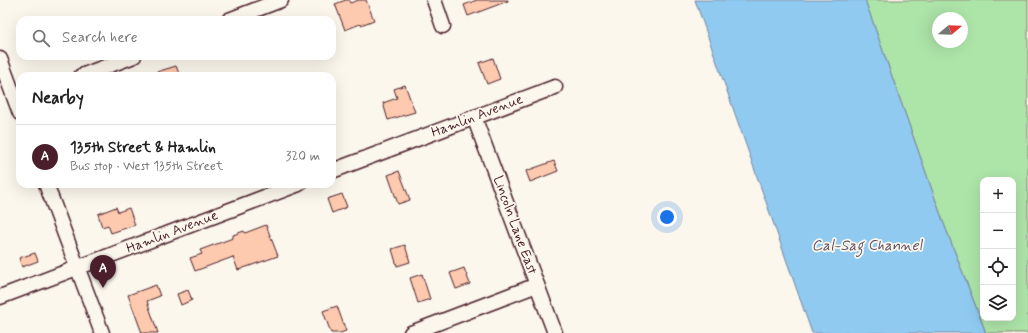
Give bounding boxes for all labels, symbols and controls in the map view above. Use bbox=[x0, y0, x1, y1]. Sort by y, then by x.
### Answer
north arrow bbox=[932, 12, 968, 48]
search box bbox=[16, 16, 336, 60]
icon: search bbox=[30, 27, 52, 49]
text: Search here bbox=[62, 28, 138, 48]
text: Nearby bbox=[32, 87, 84, 109]
street label: Hamlin Avenue bbox=[429, 90, 526, 142]
text: 135th Street & Hamlin bbox=[70, 138, 216, 158]
text: A bbox=[41, 148, 49, 165]
text: 320 m bbox=[286, 148, 320, 165]
text: Bus stop · West 135th Street bbox=[70, 158, 223, 175]
street label: Lincoln Lane East bbox=[489, 173, 541, 277]
map controls bbox=[980, 177, 1016, 321]
button: + bbox=[980, 177, 1016, 213]
street label: Hamlin Avenue bbox=[124, 206, 221, 258]
your location bbox=[657, 207, 677, 227]
button: − bbox=[980, 213, 1016, 249]
water label: Cal-Sag Channel bbox=[812, 236, 923, 258]
button: locate bbox=[980, 249, 1016, 285]
pin: A bbox=[90, 255, 116, 288]
button: layers bbox=[980, 285, 1016, 321]

